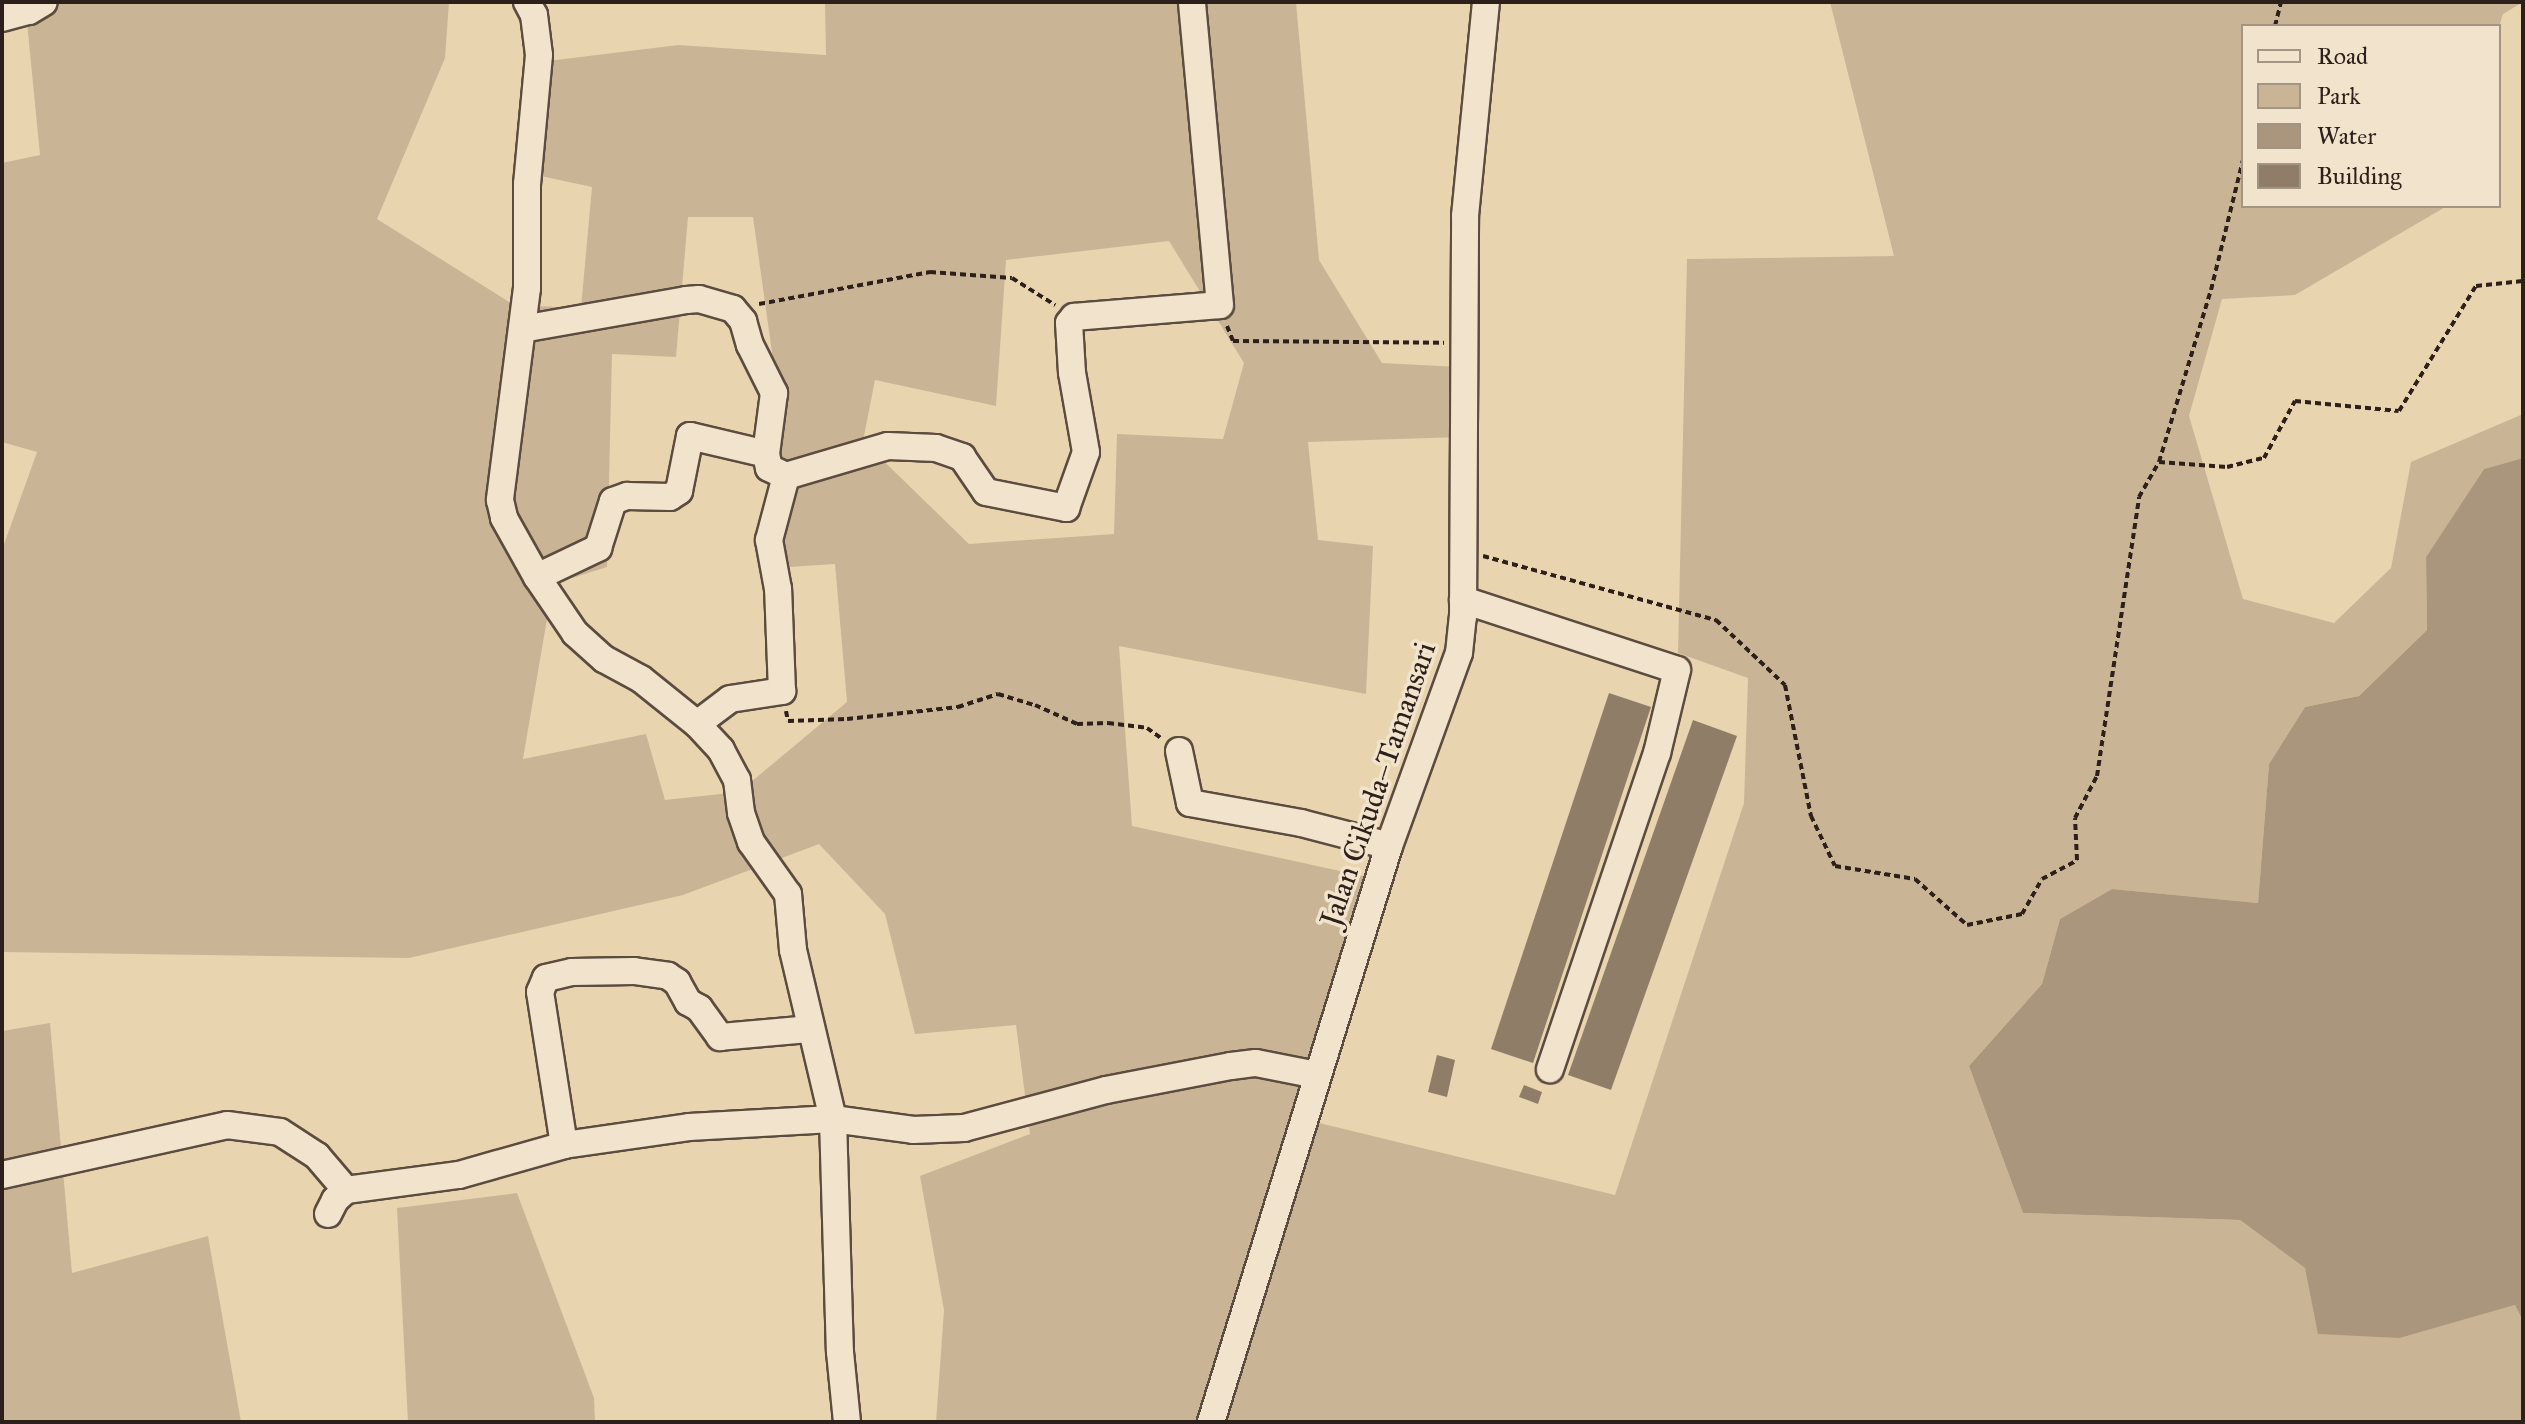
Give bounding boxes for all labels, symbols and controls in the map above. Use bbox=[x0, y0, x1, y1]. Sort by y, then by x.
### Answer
legend bbox=[2241, 24, 2501, 208]
text: Road bbox=[2317, 41, 2368, 71]
text: Park bbox=[2317, 81, 2360, 111]
text: Water bbox=[2317, 121, 2376, 151]
text: Building bbox=[2317, 161, 2402, 191]
street label: Jalan Cikuda–Tamansari bbox=[1312, 637, 1444, 931]

